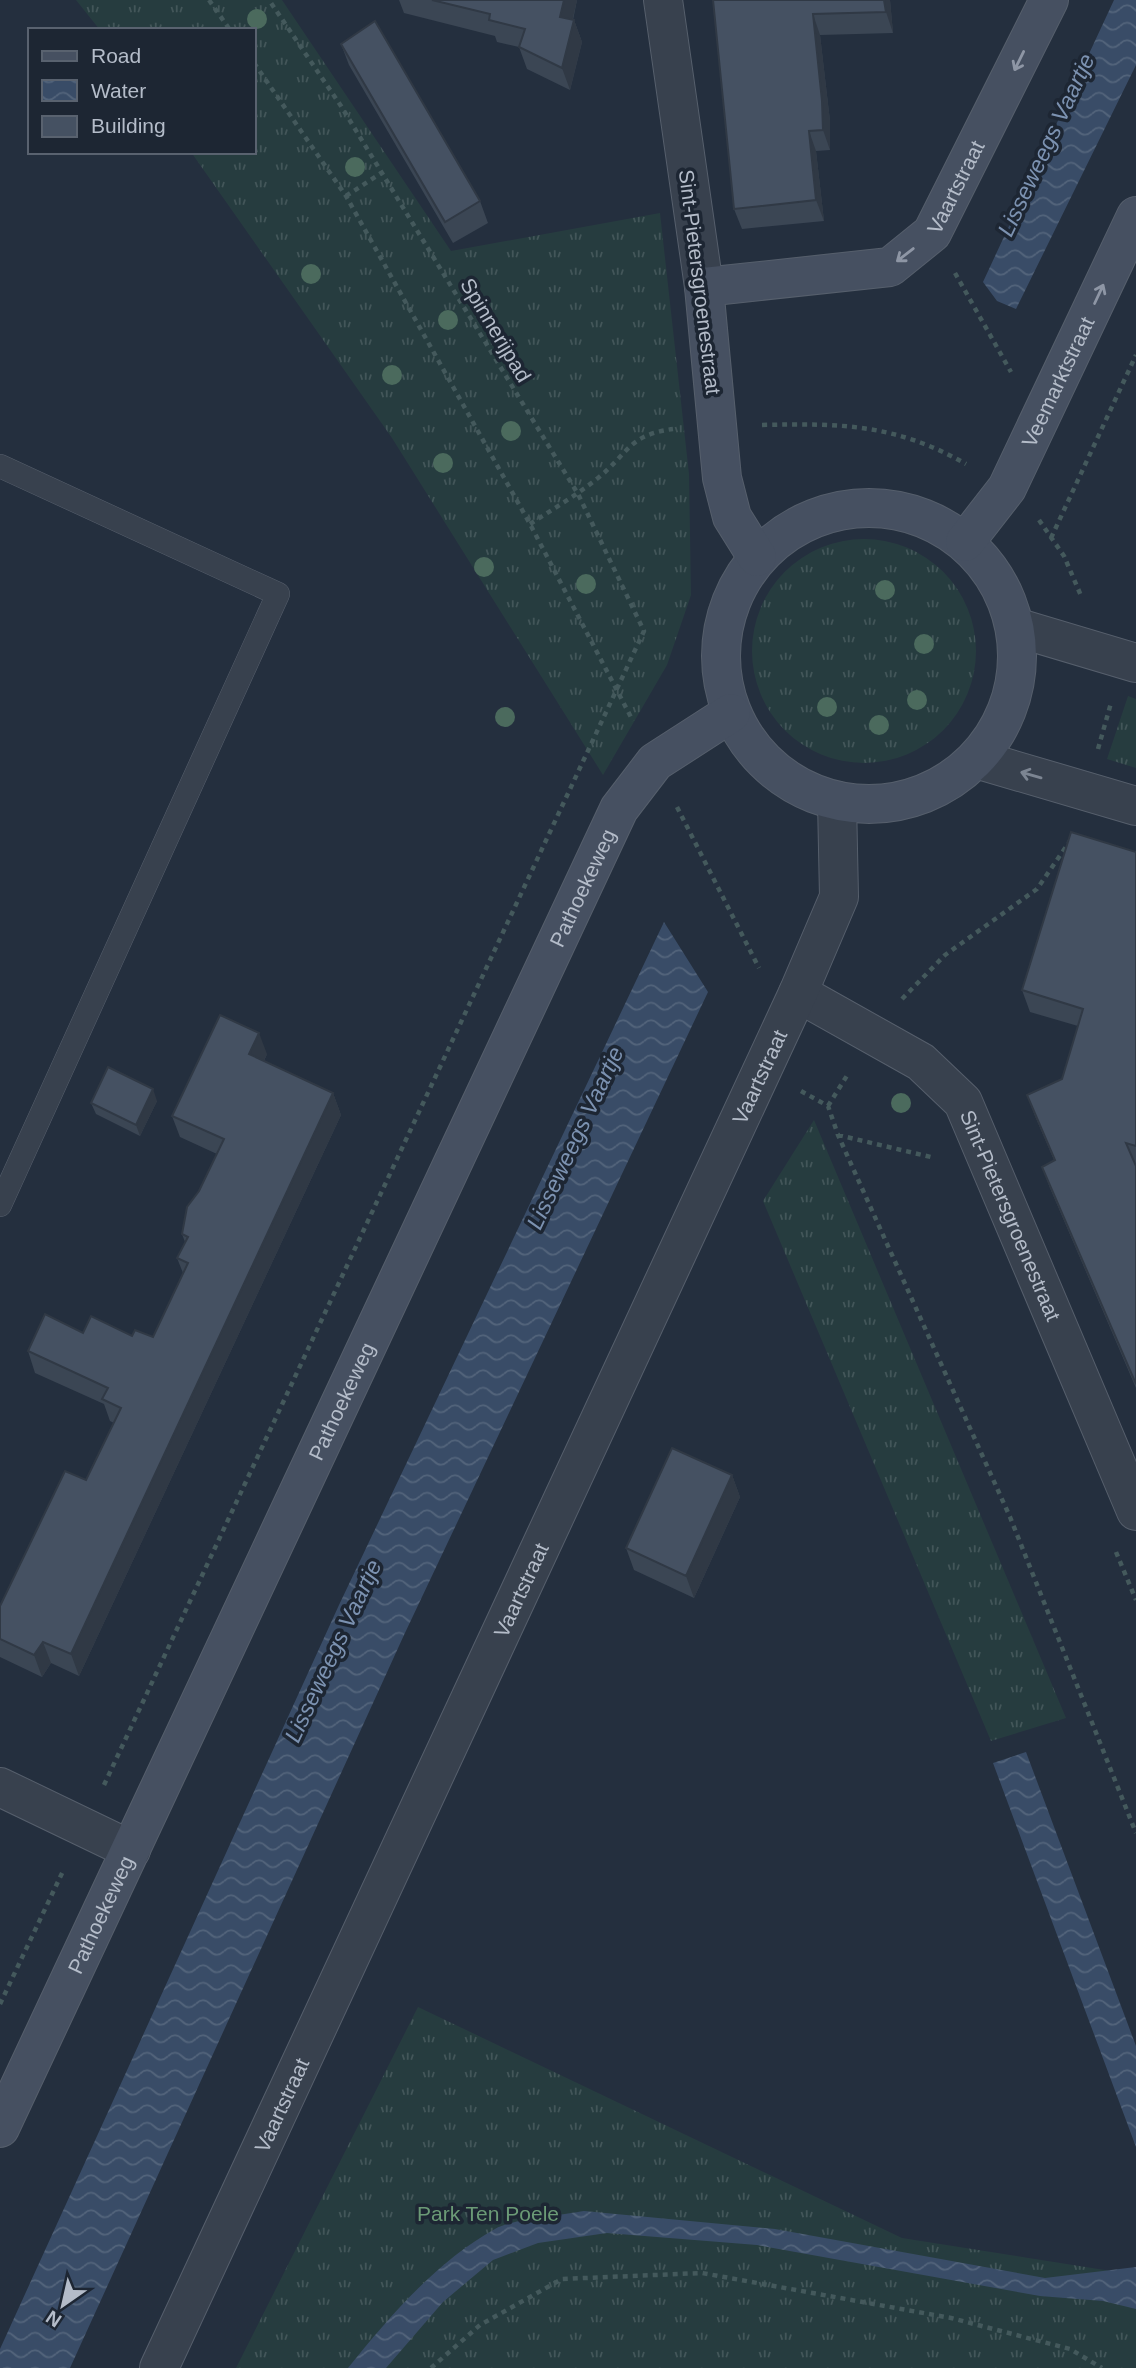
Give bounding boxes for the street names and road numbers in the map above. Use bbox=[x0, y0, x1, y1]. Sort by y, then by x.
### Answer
street label: Vaartstraat bbox=[922, 136, 988, 237]
street label: Sint-Pietersgroenestraat bbox=[675, 168, 725, 396]
street label: Spinnerijpad bbox=[456, 274, 536, 386]
street label: Veemarktstraat bbox=[1017, 313, 1098, 451]
street label: Pathoekeweg bbox=[545, 825, 619, 950]
street label: Vaartstraat bbox=[727, 1026, 791, 1127]
street label: Sint-Pietersgroenestraat bbox=[956, 1106, 1066, 1324]
street label: Pathoekeweg bbox=[304, 1339, 379, 1464]
street label: Vaartstraat bbox=[489, 1539, 552, 1641]
street label: Pathoekeweg bbox=[63, 1852, 138, 1977]
street label: Vaartstraat bbox=[249, 2054, 313, 2156]

